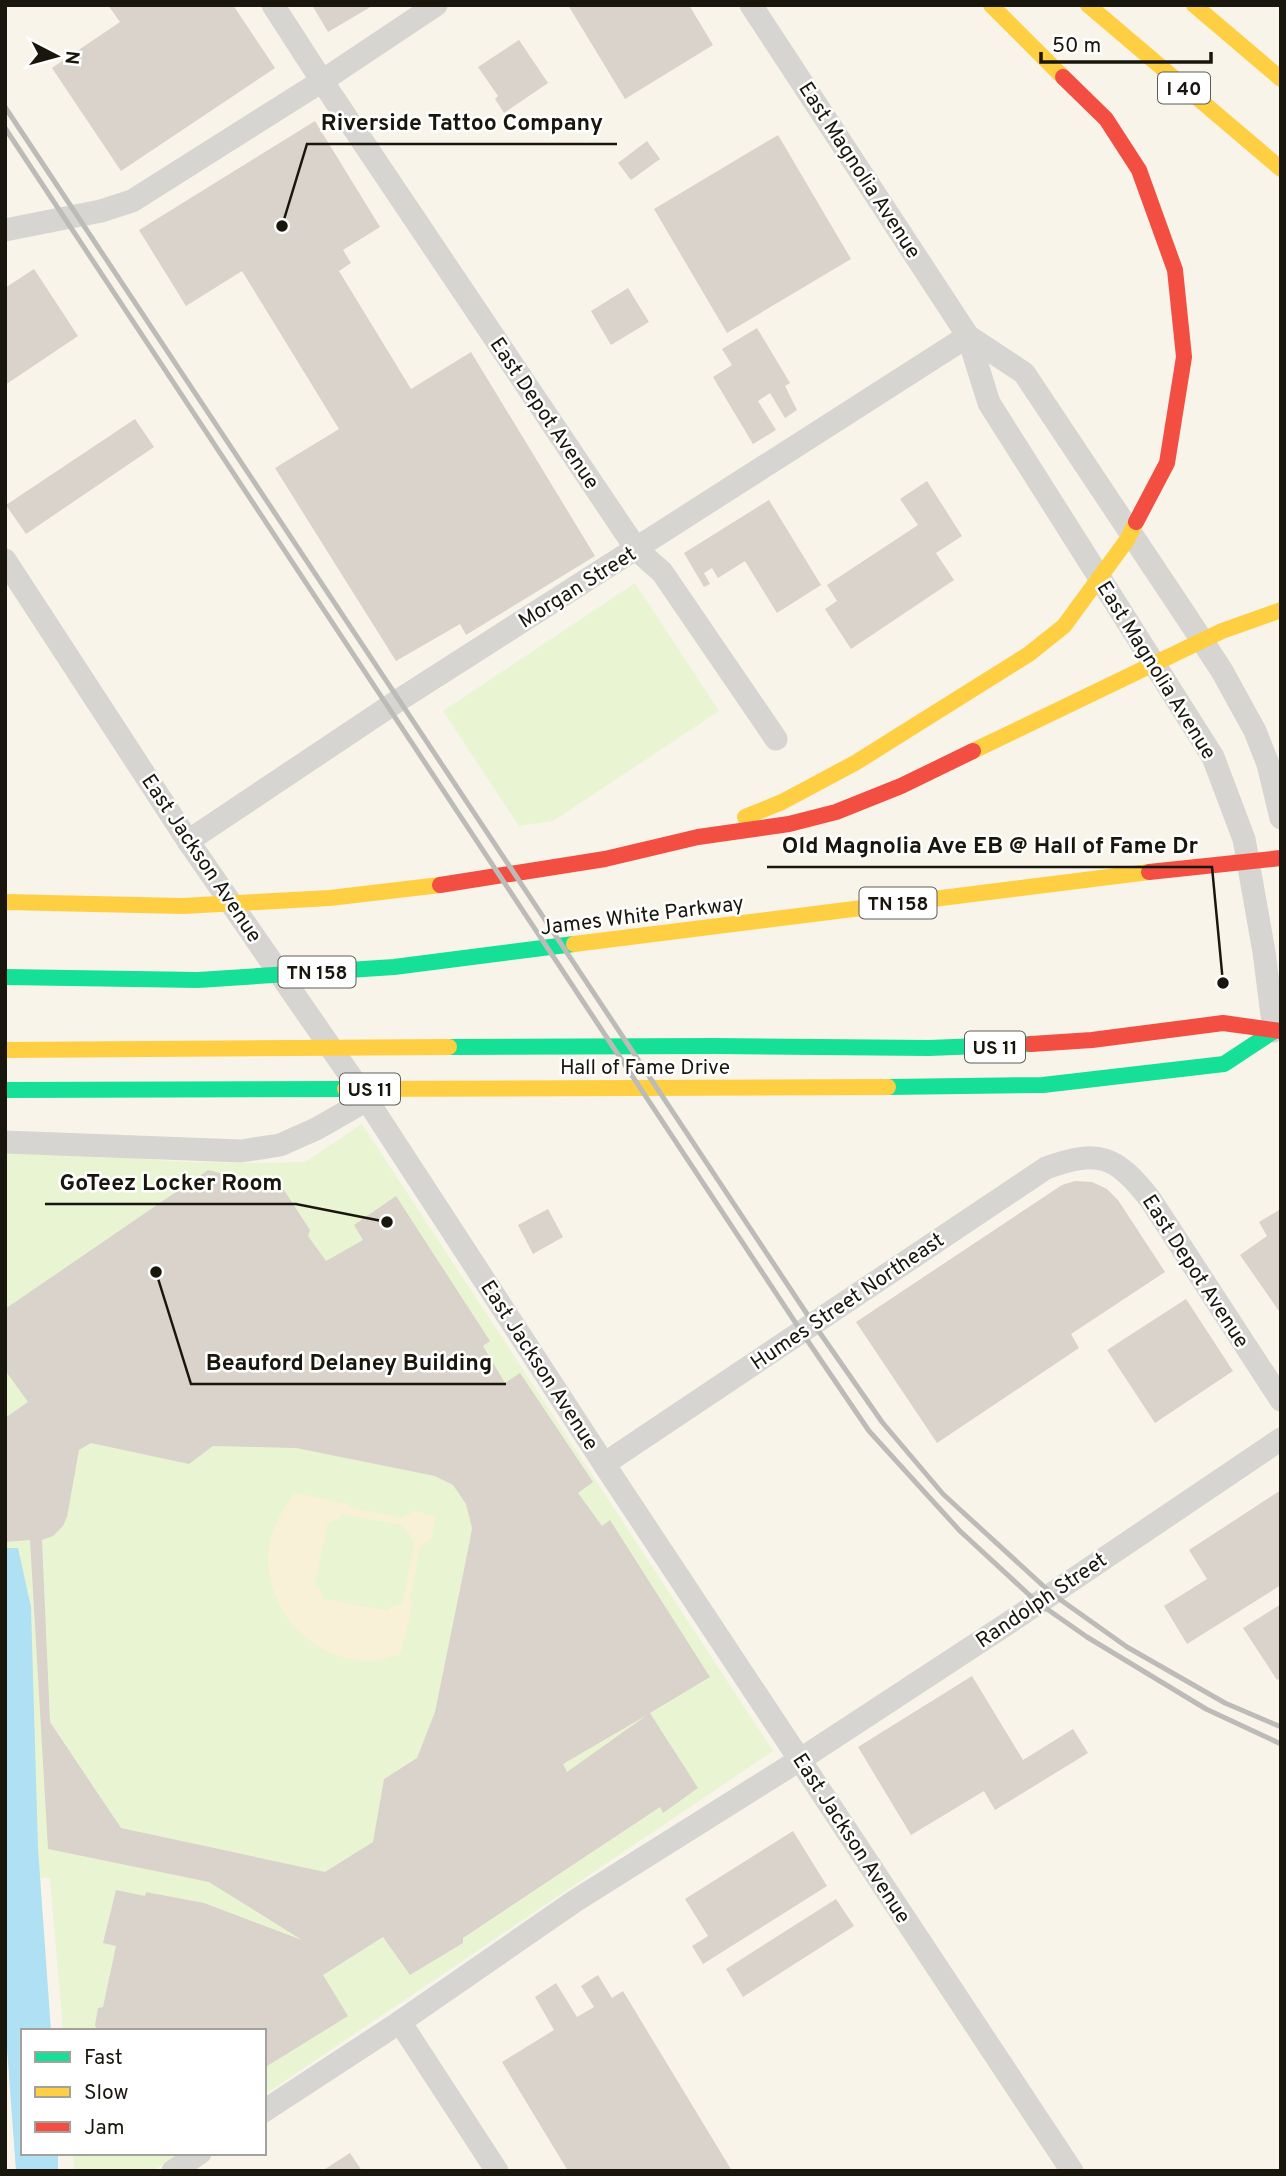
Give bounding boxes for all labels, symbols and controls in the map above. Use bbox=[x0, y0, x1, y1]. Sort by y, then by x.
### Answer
north arrow bbox=[21, 21, 91, 91]
scale bar bbox=[1041, 21, 1211, 65]
text: 50 m bbox=[1052, 33, 1101, 60]
text: N bbox=[58, 50, 84, 66]
road number: I 40 bbox=[1158, 72, 1210, 104]
street label: East Magnolia Avenue bbox=[791, 77, 926, 264]
callout: Riverside Tattoo Company bbox=[307, 100, 617, 144]
text: Riverside Tattoo Company bbox=[321, 110, 603, 139]
street label: East Depot Avenue bbox=[483, 333, 605, 495]
street label: Morgan Street bbox=[514, 541, 642, 635]
street label: East Magnolia Avenue bbox=[1090, 576, 1222, 765]
street label: East Jackson Avenue bbox=[134, 769, 267, 948]
callout: Old Magnolia Ave EB @ Hall of Fame Dr bbox=[767, 823, 1212, 867]
text: Old Magnolia Ave EB @ Hall of Fame Dr bbox=[782, 833, 1199, 862]
road number: TN 158 bbox=[860, 888, 936, 918]
street label: James White Parkway bbox=[539, 891, 746, 942]
road number: TN 158 bbox=[278, 956, 356, 988]
road number: US 11 bbox=[965, 1032, 1025, 1063]
street label: Hall of Fame Drive bbox=[560, 1055, 730, 1082]
road number: US 11 bbox=[340, 1074, 400, 1105]
callout: GoTeez Locker Room bbox=[45, 1160, 296, 1204]
text: GoTeez Locker Room bbox=[60, 1170, 283, 1199]
street label: East Depot Avenue bbox=[1135, 1190, 1254, 1354]
street label: Humes Street Northeast bbox=[746, 1227, 950, 1377]
street label: East Jackson Avenue bbox=[474, 1276, 604, 1456]
callout: Beauford Delaney Building bbox=[191, 1340, 506, 1384]
text: Beauford Delaney Building bbox=[206, 1350, 492, 1379]
street label: Randolph Street bbox=[971, 1547, 1113, 1655]
street label: East Jackson Avenue bbox=[786, 1749, 916, 1929]
legend bbox=[21, 2029, 266, 2155]
text: Fast bbox=[84, 2045, 123, 2072]
text: Slow bbox=[84, 2080, 129, 2107]
text: Jam bbox=[84, 2115, 125, 2142]

